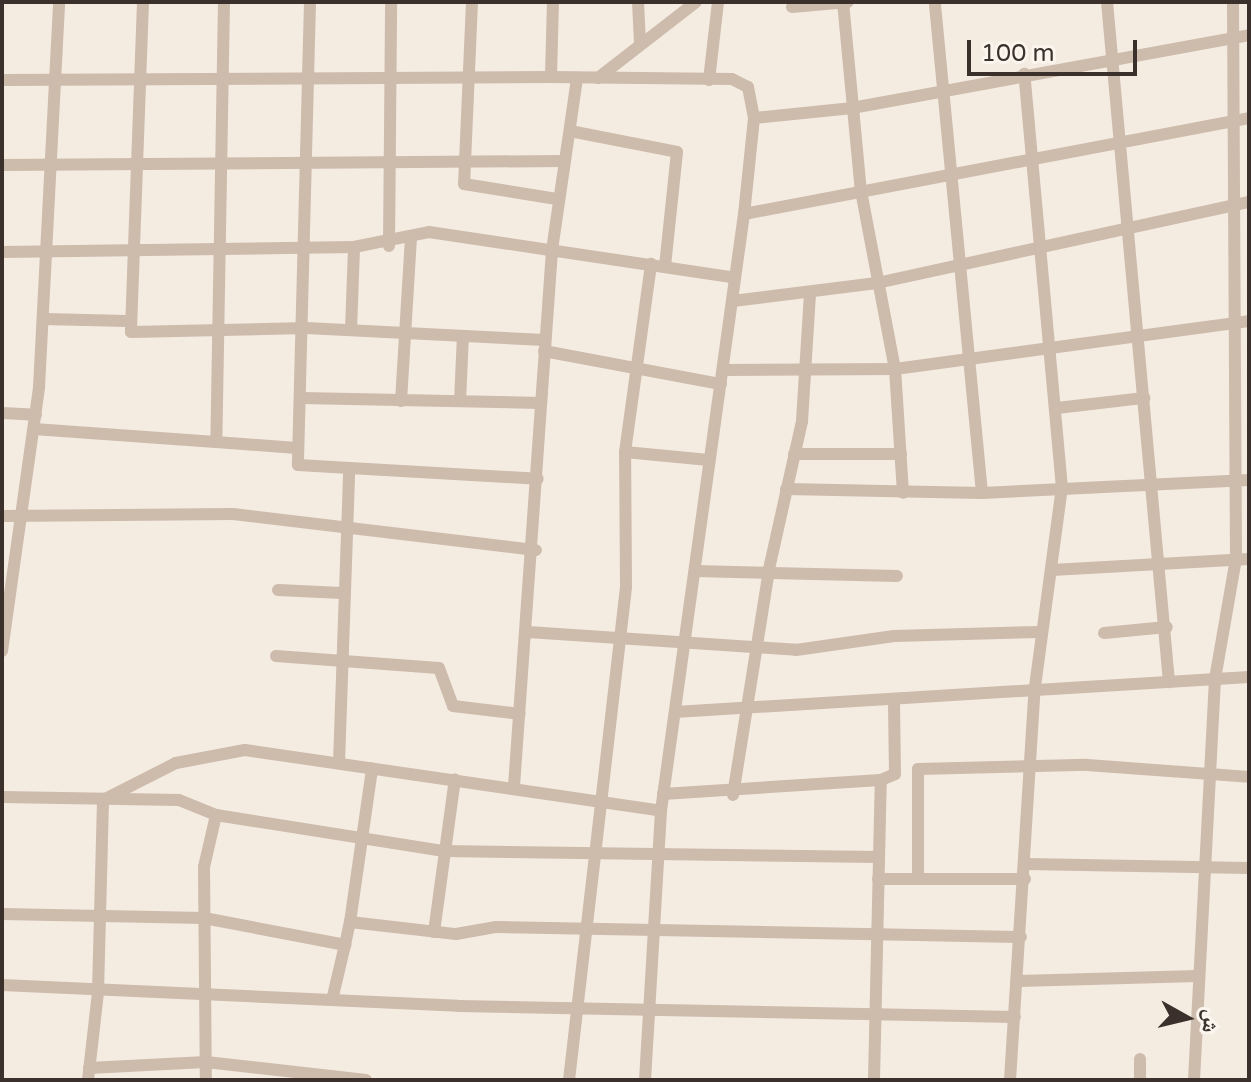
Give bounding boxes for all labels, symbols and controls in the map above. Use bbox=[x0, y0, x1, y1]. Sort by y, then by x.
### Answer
scale bar bbox=[971, 24, 1141, 74]
text: 100 m bbox=[981, 39, 1055, 68]
north arrow bbox=[1147, 978, 1227, 1058]
text: ش bbox=[1196, 1008, 1225, 1035]

